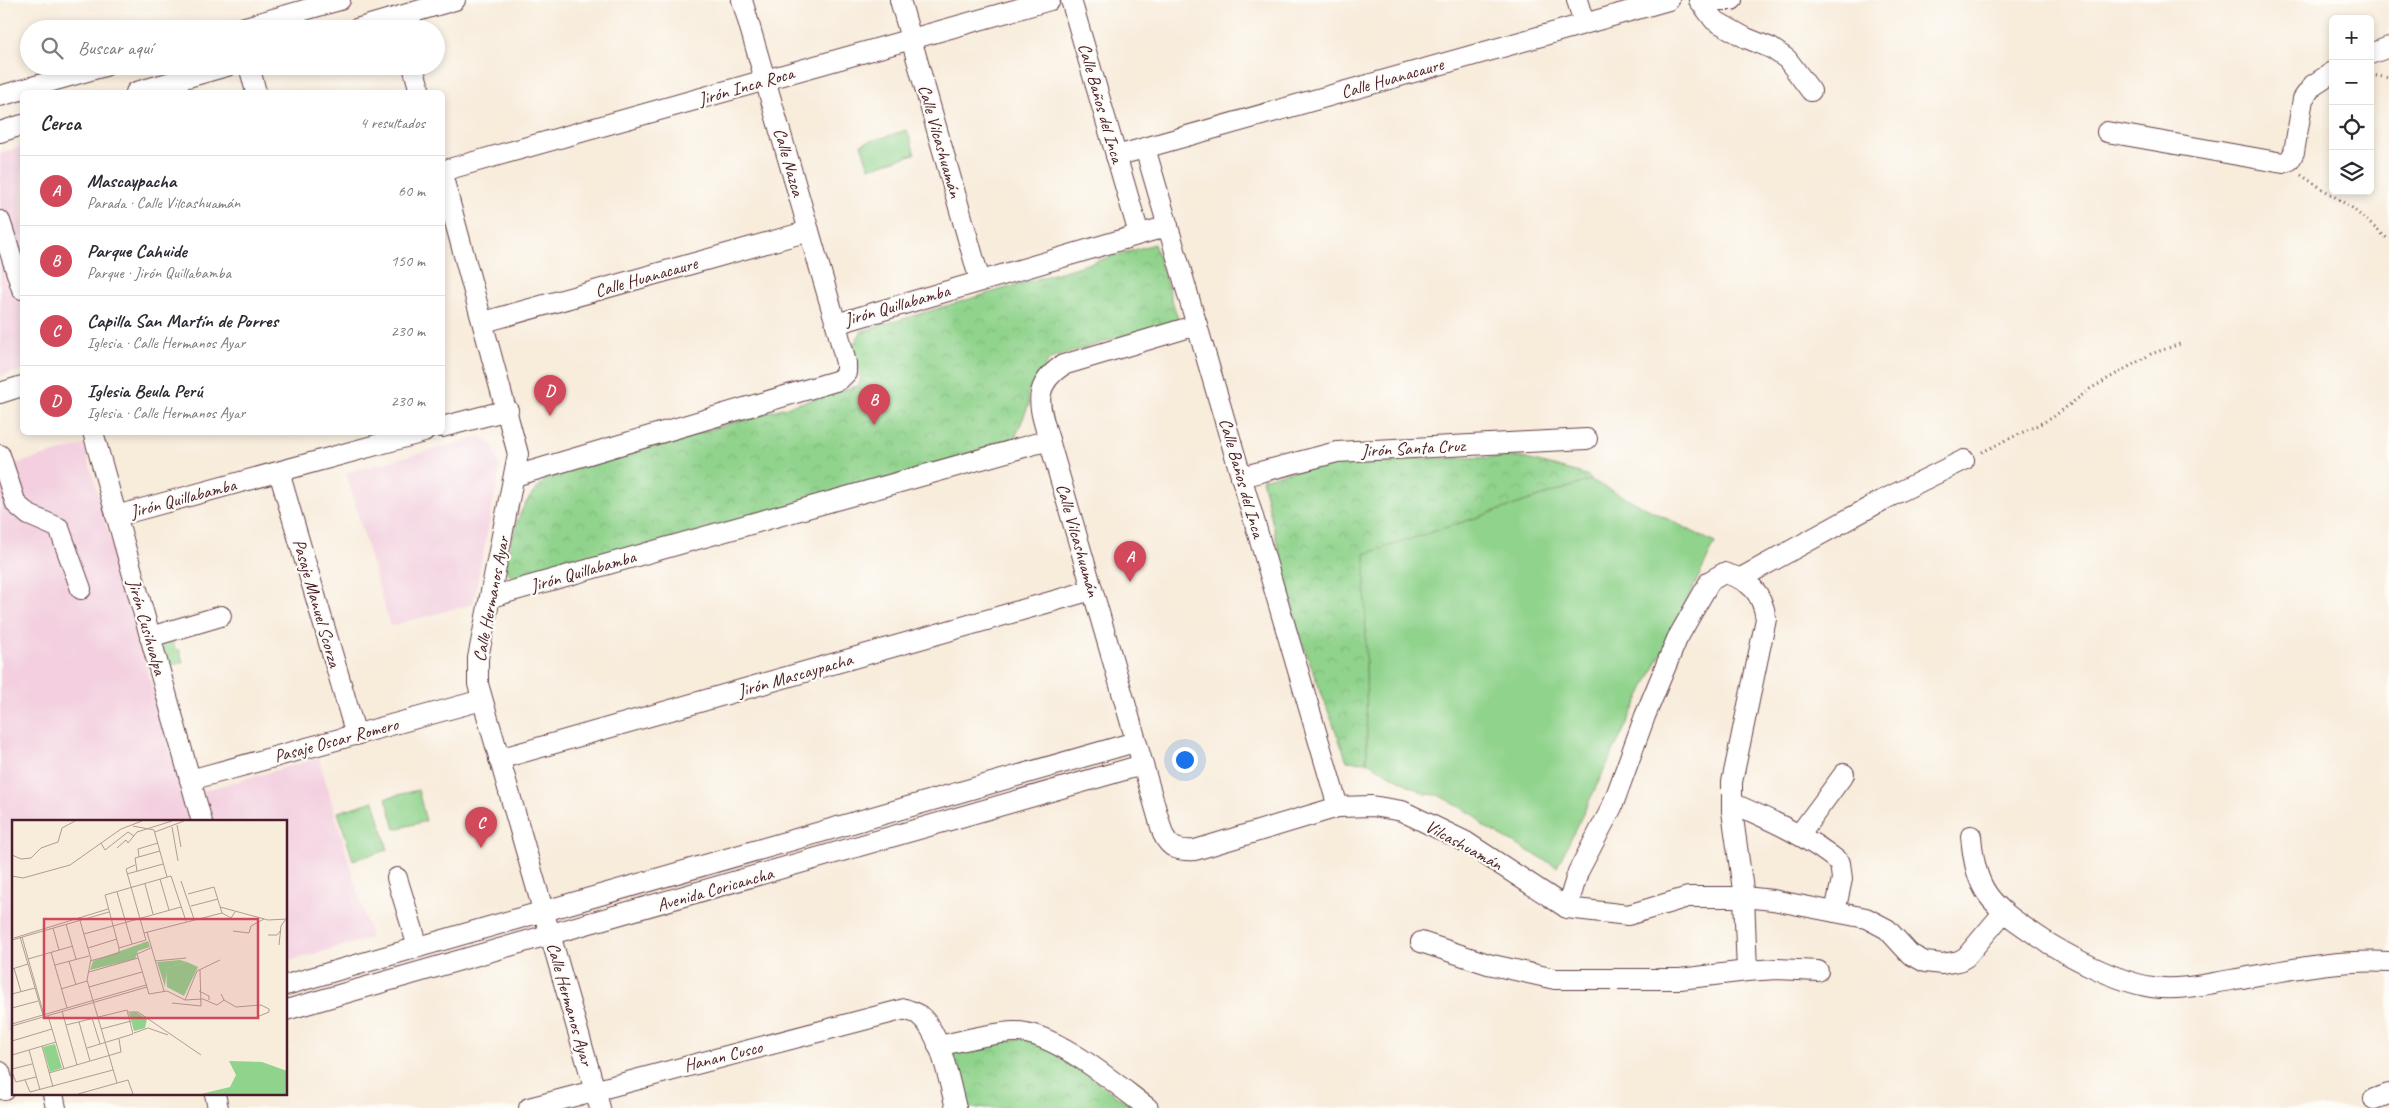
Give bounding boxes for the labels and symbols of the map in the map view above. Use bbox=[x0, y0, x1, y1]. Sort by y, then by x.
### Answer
street label: Calle Baños del Inca bbox=[1073, 41, 1129, 167]
street label: Calle Huanacaure bbox=[1338, 53, 1447, 103]
street label: Jirón Inca Roca bbox=[695, 61, 798, 110]
street label: Calle Vilcashuamán bbox=[913, 82, 967, 201]
street label: Calle Nazca bbox=[769, 125, 810, 200]
street label: Calle Huanacaure bbox=[592, 252, 701, 302]
street label: Jirón Quillabamba bbox=[841, 279, 954, 331]
pin: D bbox=[534, 375, 566, 416]
pin: B bbox=[858, 384, 890, 425]
street label: Calle Baños del Inca bbox=[1214, 416, 1270, 542]
street label: Jirón Santa Cruz bbox=[1360, 434, 1468, 462]
street label: Jirón Quillabamba bbox=[127, 473, 240, 523]
street label: Calle Vilcashuamán bbox=[1051, 481, 1105, 600]
street label: Calle Hermanos Ayar bbox=[468, 533, 514, 663]
street label: Pasaje Manuel Scorza bbox=[288, 536, 346, 671]
pin: A bbox=[1114, 541, 1146, 582]
street label: Jirón Quillabamba bbox=[527, 545, 640, 597]
street label: Jirón Cusihualpa bbox=[123, 576, 172, 679]
street label: Jirón Mascaypacha bbox=[734, 648, 856, 702]
street label: Pasaje Oscar Romero bbox=[272, 712, 402, 767]
your location bbox=[1172, 747, 1198, 773]
pin: C bbox=[465, 807, 497, 848]
street label: Vilcashuamán bbox=[1422, 815, 1507, 876]
inset map bbox=[12, 820, 288, 1096]
street label: Avenida Coricancha bbox=[654, 862, 777, 916]
street label: Calle Hermanos Ayar bbox=[542, 940, 598, 1069]
street label: Hanan Cusco bbox=[682, 1035, 766, 1076]

